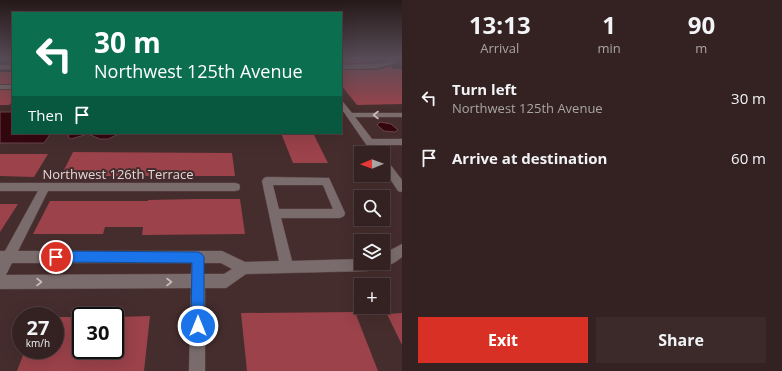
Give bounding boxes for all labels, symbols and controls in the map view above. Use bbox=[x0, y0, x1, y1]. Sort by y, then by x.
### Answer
text: 13:13 bbox=[469, 8, 531, 41]
text: 1 bbox=[602, 8, 616, 41]
text: 90 bbox=[688, 8, 715, 41]
text: 30 m bbox=[94, 23, 161, 61]
icon: left bbox=[28, 28, 80, 80]
text: Arrival bbox=[480, 39, 519, 57]
text: min bbox=[597, 39, 621, 57]
text: m bbox=[695, 39, 707, 57]
text: Northwest 125th Avenue bbox=[94, 59, 303, 83]
text: Turn left bbox=[452, 79, 517, 99]
icon: left bbox=[418, 87, 440, 109]
text: 30 m bbox=[731, 88, 766, 108]
text: Northwest 125th Avenue bbox=[452, 99, 603, 117]
icon: arrive bbox=[71, 104, 93, 126]
text: Then bbox=[28, 105, 63, 125]
one-way arrow bbox=[373, 111, 379, 119]
north arrow bbox=[354, 146, 390, 182]
map controls bbox=[354, 146, 390, 314]
icon: arrive bbox=[418, 147, 440, 169]
text: Arrive at destination bbox=[452, 148, 607, 168]
text: 60 m bbox=[731, 148, 766, 168]
street label: Northwest 126th Terrace bbox=[42, 165, 194, 183]
button: search bbox=[354, 190, 390, 226]
button: layers bbox=[354, 234, 390, 270]
pin bbox=[39, 240, 73, 274]
icon: arrive bbox=[45, 246, 67, 268]
one-way arrow bbox=[166, 277, 172, 286]
one-way arrow bbox=[36, 278, 42, 286]
button: + bbox=[354, 278, 390, 314]
position arrow bbox=[177, 305, 219, 347]
speed limit sign: 30 bbox=[72, 307, 124, 359]
text: 27 bbox=[27, 314, 49, 341]
button: Exit bbox=[418, 317, 588, 363]
button: Share bbox=[596, 317, 766, 363]
text: km/h bbox=[26, 336, 50, 350]

